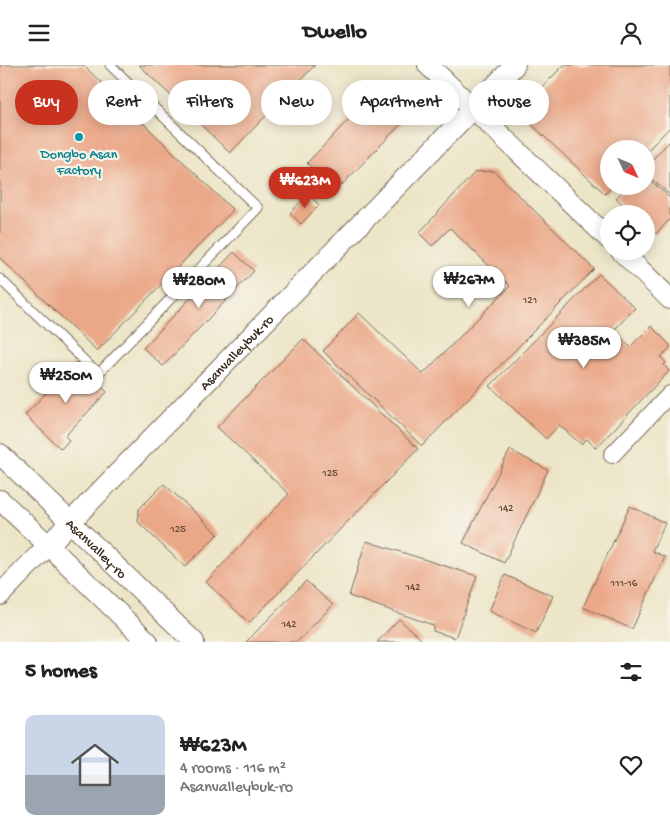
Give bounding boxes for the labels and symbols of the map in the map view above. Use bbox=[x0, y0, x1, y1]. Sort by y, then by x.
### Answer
marker: Dongbo Asan Factory bbox=[73, 131, 85, 143]
north arrow bbox=[600, 140, 655, 195]
place label: Dongbo Asan Factory bbox=[40, 147, 118, 180]
pin: ₩623M bbox=[270, 167, 340, 209]
pin: ₩267M bbox=[434, 265, 504, 308]
pin: ₩280M bbox=[164, 267, 234, 309]
house number: 121 bbox=[522, 295, 537, 307]
street label: Asanvalleybuk-ro bbox=[197, 312, 278, 395]
pin: ₩385M bbox=[549, 327, 619, 369]
pin: ₩250M bbox=[31, 361, 101, 404]
house number: 125 bbox=[321, 468, 338, 480]
house number: 142 bbox=[497, 503, 514, 515]
street label: Asanvalley-ro bbox=[61, 516, 129, 583]
house number: 125 bbox=[169, 524, 186, 536]
house number: 111-16 bbox=[610, 578, 638, 590]
house number: 142 bbox=[404, 582, 421, 594]
house number: 142 bbox=[280, 619, 297, 631]

